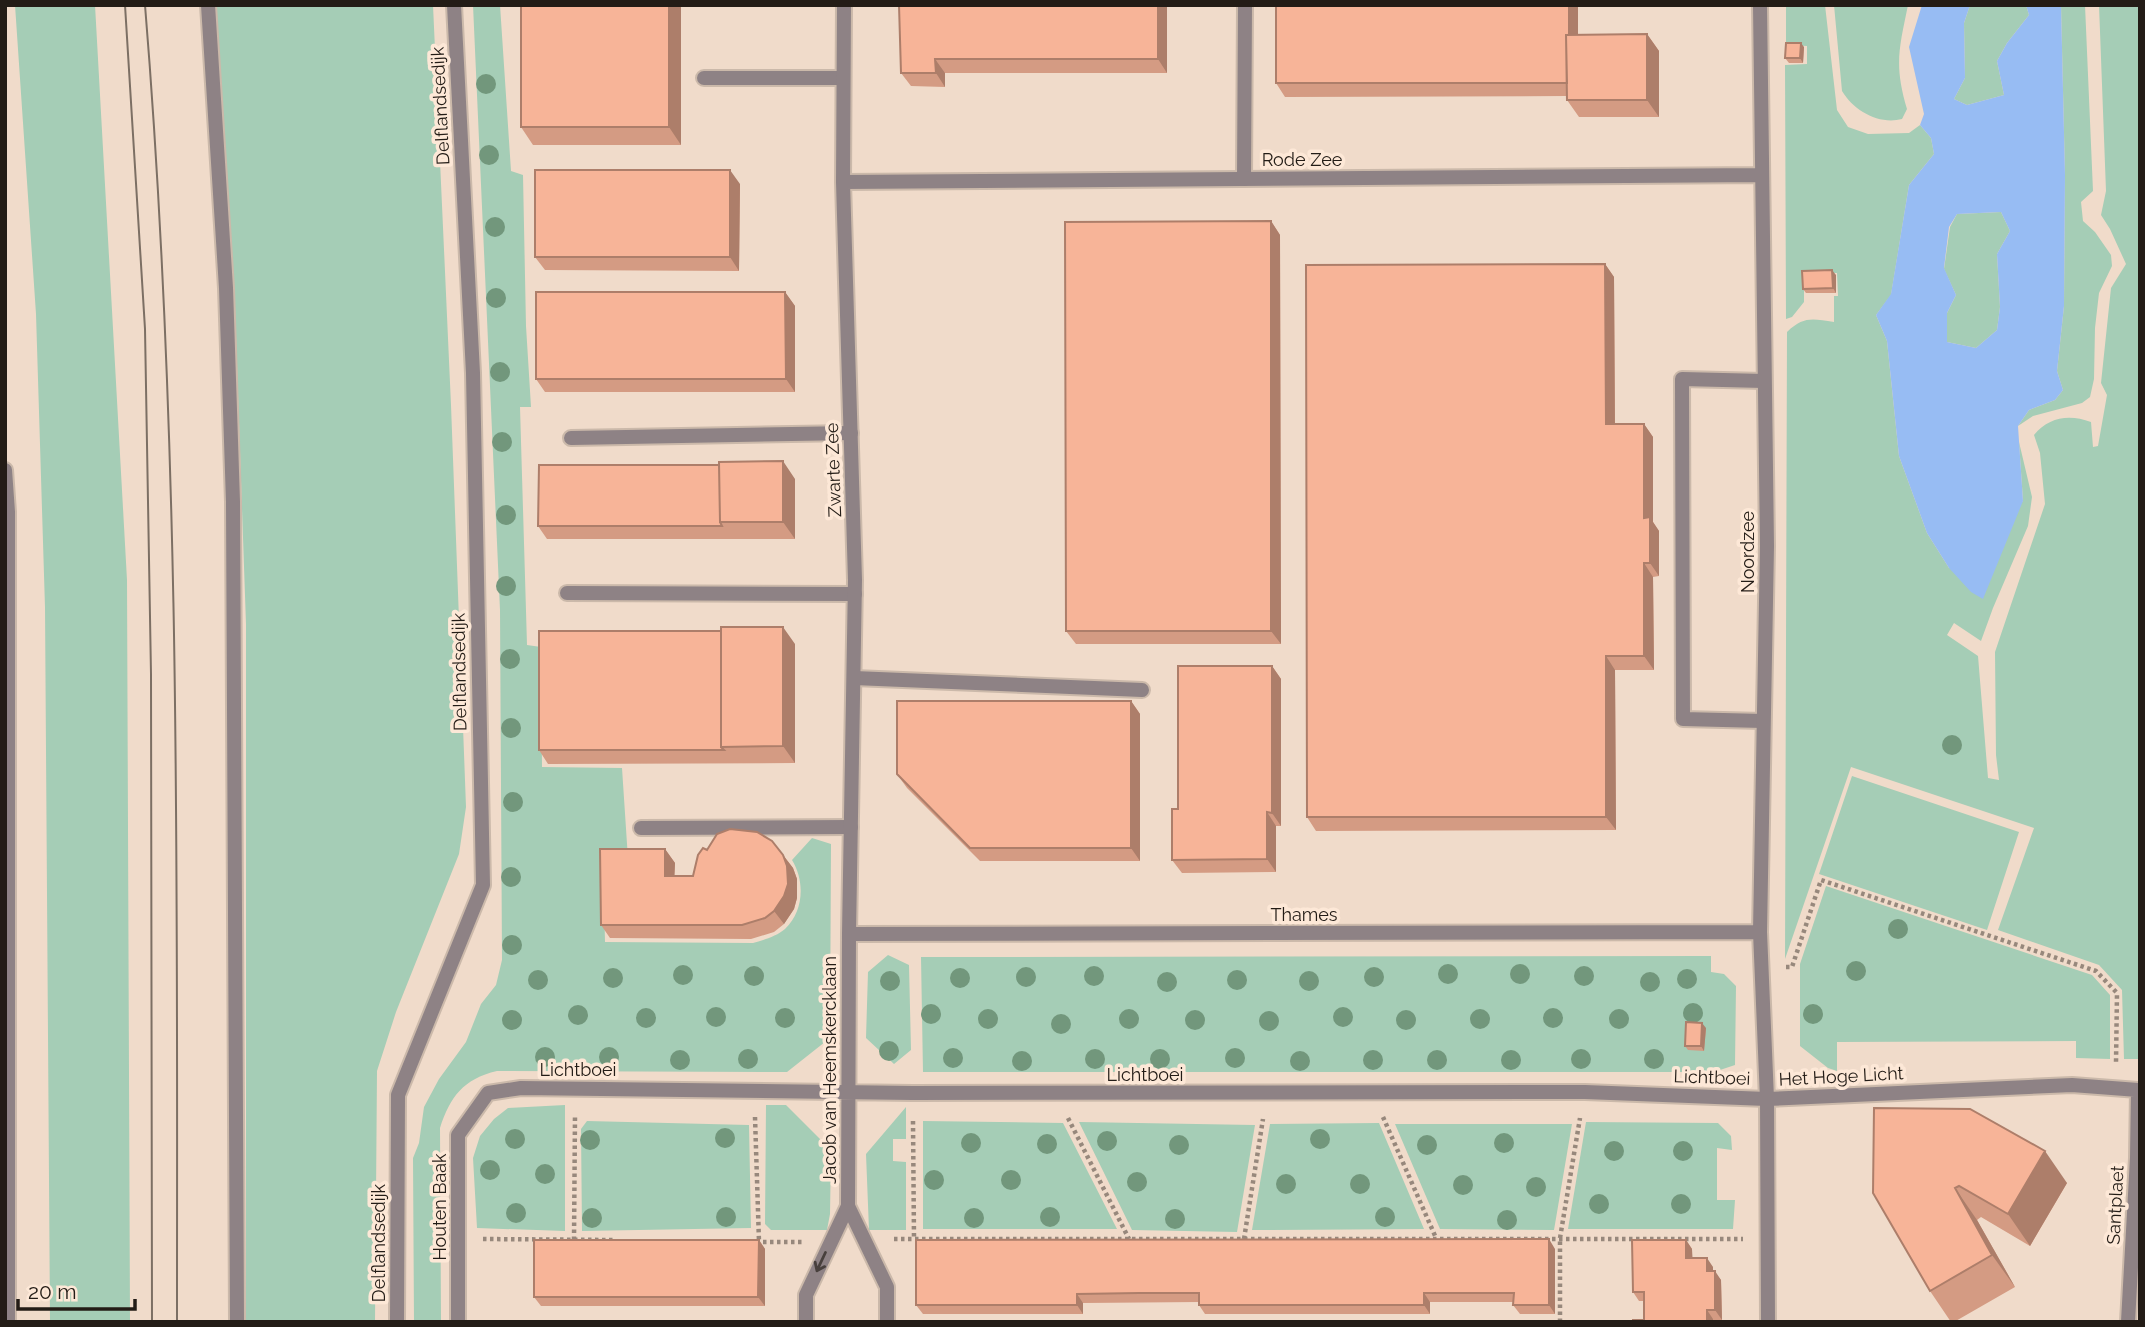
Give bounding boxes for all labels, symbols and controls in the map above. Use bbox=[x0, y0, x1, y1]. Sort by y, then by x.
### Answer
street label: Delflandsedijk bbox=[426, 46, 454, 166]
street label: Rode Zee bbox=[1262, 149, 1343, 170]
street label: Zwarte Zee bbox=[821, 422, 845, 518]
street label: Noordzee bbox=[1737, 510, 1758, 593]
street label: Delflandsedijk bbox=[447, 612, 471, 731]
street label: Thames bbox=[1270, 904, 1338, 925]
street label: Jacob van Heemskercklaan bbox=[819, 956, 840, 1184]
street label: Lichtboei bbox=[539, 1059, 617, 1080]
street label: Het Hoge Licht bbox=[1778, 1062, 1904, 1090]
street label: Lichtboei bbox=[1106, 1064, 1184, 1085]
street label: Lichtboei bbox=[1673, 1065, 1751, 1089]
street label: Houten Baak bbox=[429, 1153, 450, 1261]
street label: Santplaet bbox=[2102, 1165, 2128, 1245]
street label: Delflandsedijk bbox=[368, 1183, 389, 1302]
one-way arrow bbox=[814, 1251, 827, 1273]
scale bar bbox=[18, 1268, 135, 1312]
text: 20 m bbox=[28, 1279, 76, 1304]

